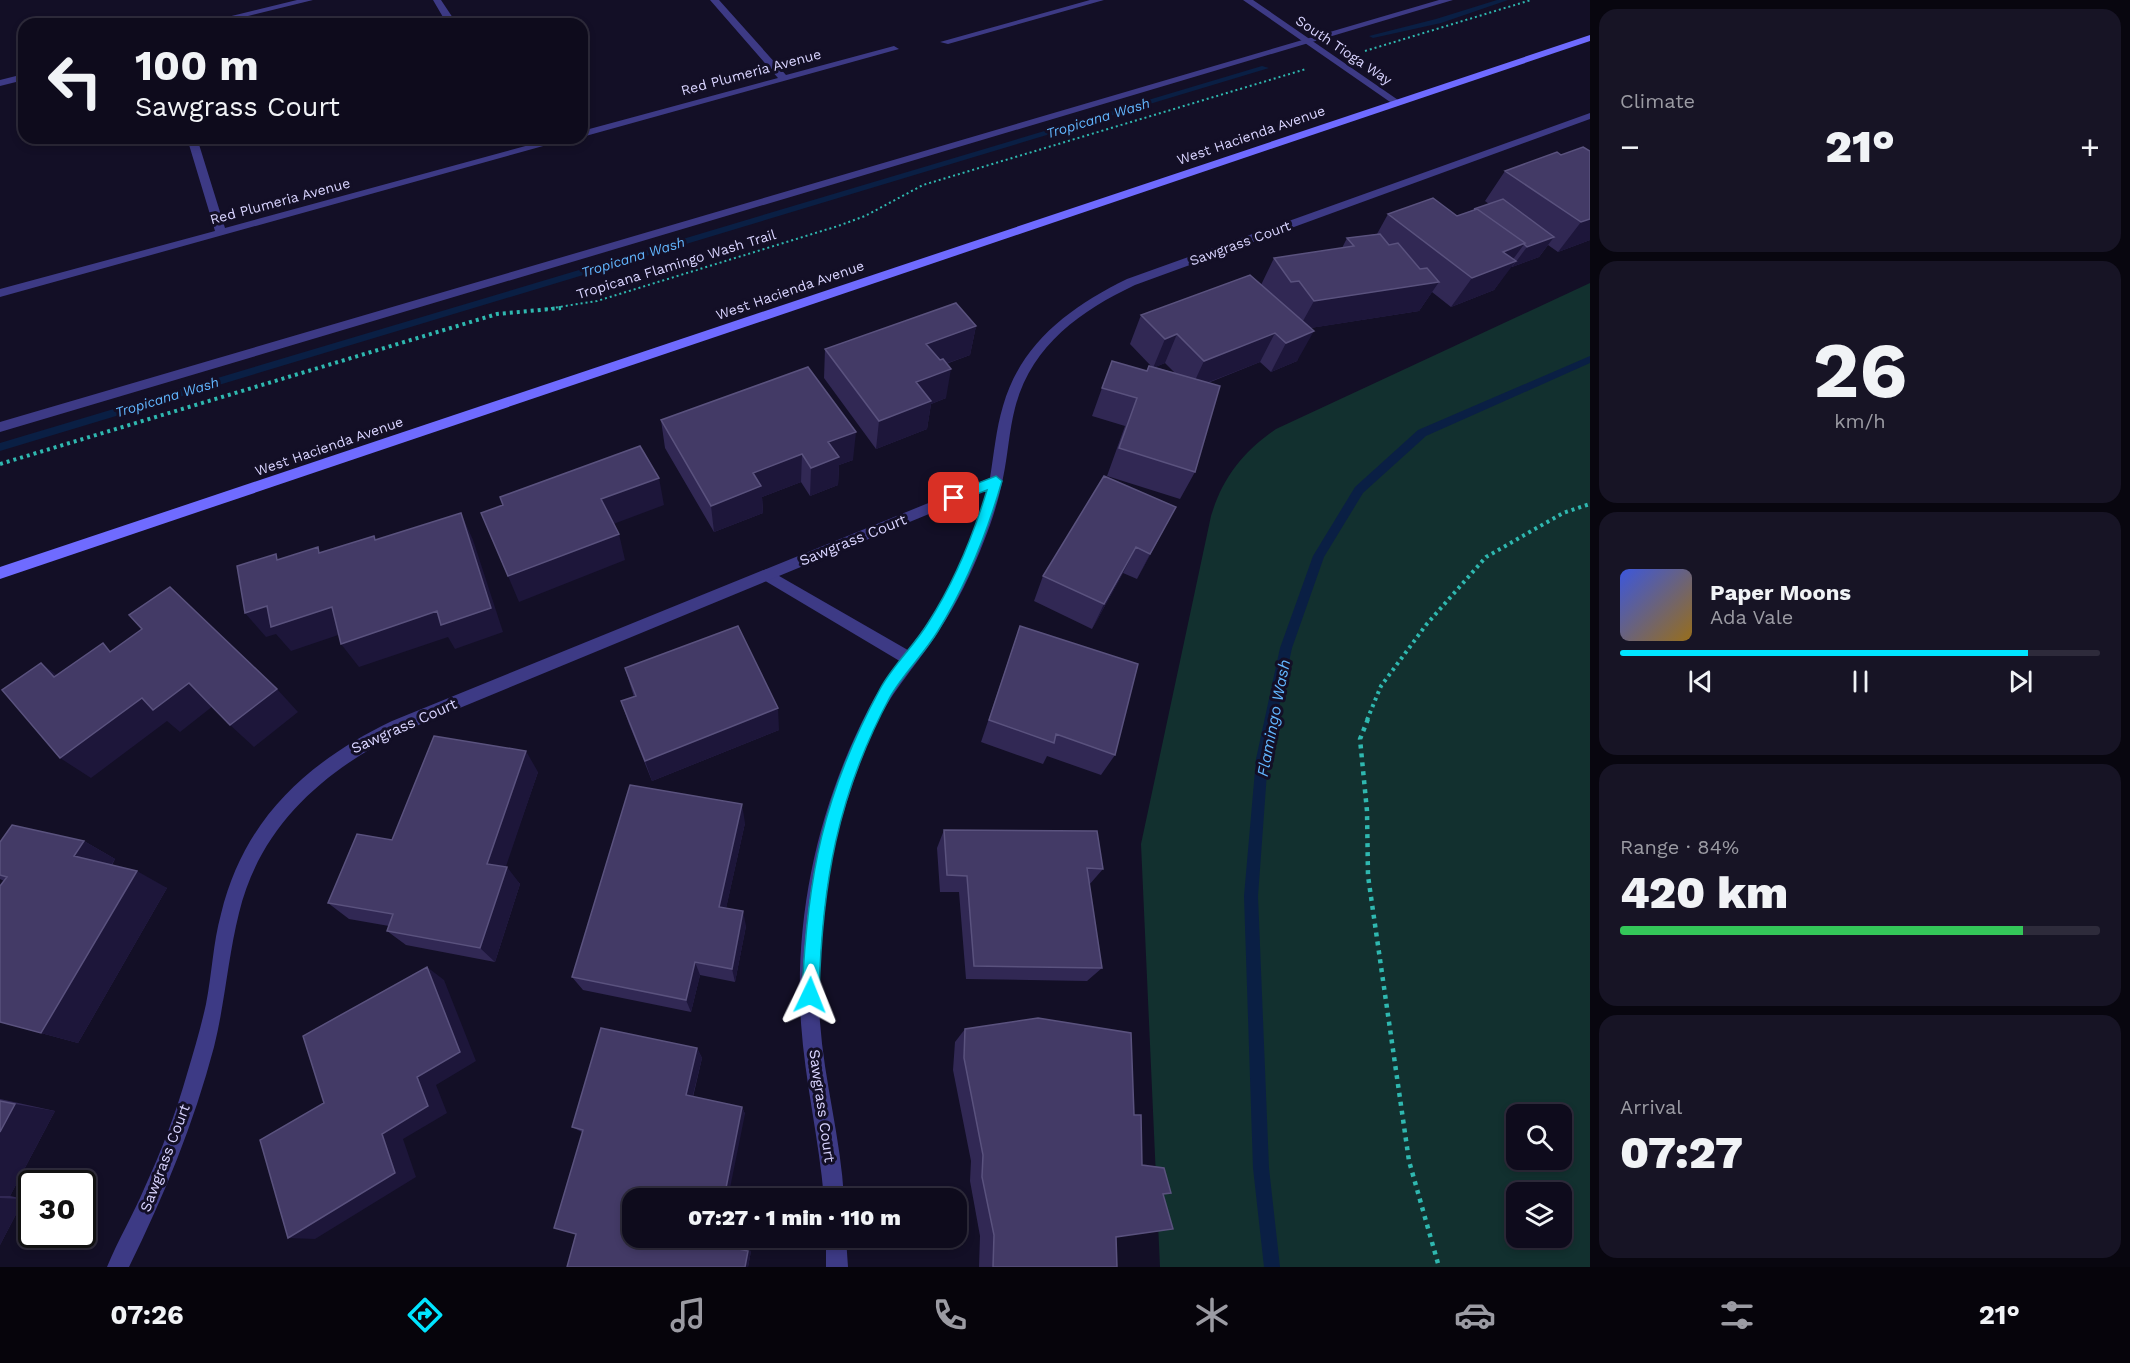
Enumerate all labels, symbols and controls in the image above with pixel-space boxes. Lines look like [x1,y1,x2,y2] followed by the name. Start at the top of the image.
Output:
[1293,12,1396,88] street label: South Tioga Way
[135,41,259,90] text: 100 m
[36,42,114,120] icon: left
[679,46,823,98] street label: Red Plumeria Avenue
[1620,89,1695,113] text: Climate
[135,91,340,123] text: Sawgrass Court
[1044,95,1152,141] water label: Tropicana Wash
[1175,102,1327,168] street label: West Hacienda Avenue
[1825,120,1895,173] text: 21°
[1620,127,1640,166] text: −
[2080,127,2100,166] text: +
[208,175,352,227] street label: Red Plumeria Avenue
[1187,217,1293,269] street label: Sawgrass Court
[574,226,778,302] street label: Tropicana Flamingo Wash Trail
[579,234,687,280] water label: Tropicana Wash
[714,257,866,323] street label: West Hacienda Avenue
[1813,324,1907,416] text: 26
[113,374,221,420] water label: Tropicana Wash
[1834,409,1886,433] text: km/h
[253,413,405,479] street label: West Hacienda Avenue
[928,472,979,523] pin
[937,481,970,514] icon: arrive
[797,510,910,570] street label: Sawgrass Court
[1710,580,1851,605] text: Paper Moons
[1710,605,1793,629] text: Ada Vale
[1253,658,1294,778] water label: Flamingo Wash
[1684,665,1717,698] icon: previous
[1844,665,1877,698] icon: pause
[2004,665,2037,698] icon: next
[348,694,460,757] street label: Sawgrass Court
[1620,835,1739,859] text: Range · 84%
[1620,866,1788,919] text: 420 km
[778,963,842,1027] position arrow
[805,1048,839,1164] street label: Sawgrass Court
[1620,1095,1682,1119] text: Arrival
[136,1101,194,1214] street label: Sawgrass Court
[1506,1104,1572,1248] map controls
[1506,1104,1572,1170] button: search
[1620,1126,1743,1179] text: 07:27
[18,1170,96,1248] speed limit sign: 30
[1506,1182,1572,1248] button: layers
[688,1205,901,1230] text: 07:27 · 1 min · 110 m
[404,1294,446,1336] icon: directions
[667,1294,709,1336] icon: music
[929,1294,971,1336] icon: phone
[1191,1294,1233,1336] icon: climate
[1454,1294,1496,1336] icon: car
[1716,1294,1758,1336] icon: filters
[110,1299,184,1331] text: 07:26
[1979,1299,2020,1331] text: 21°

